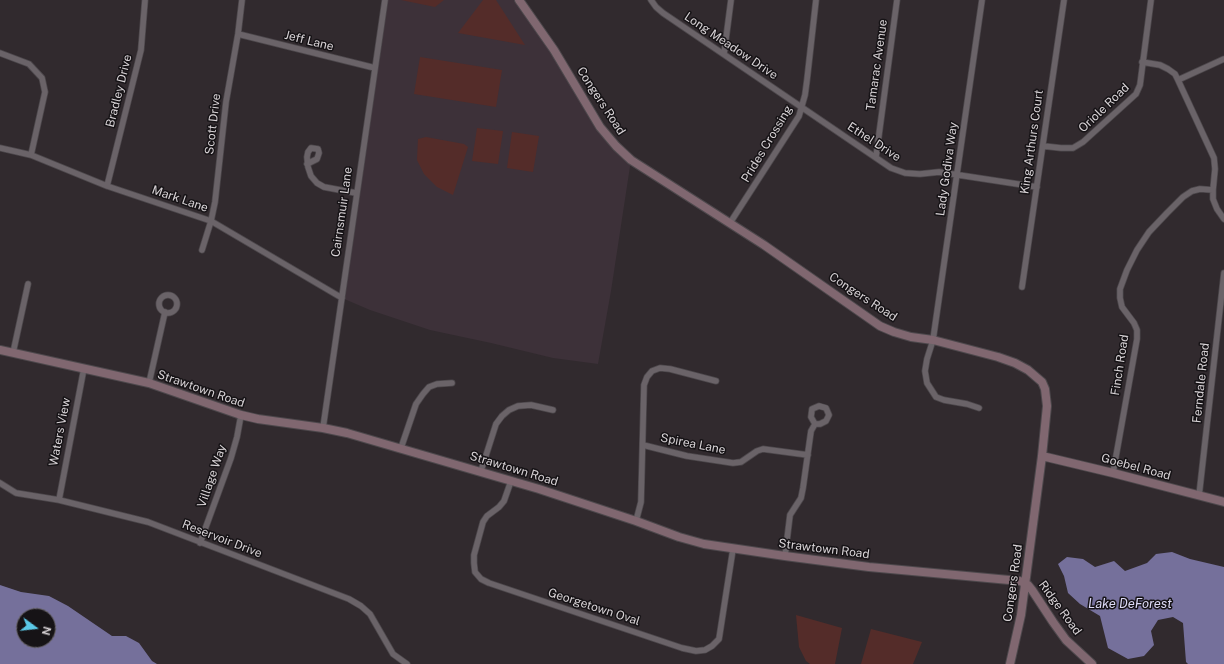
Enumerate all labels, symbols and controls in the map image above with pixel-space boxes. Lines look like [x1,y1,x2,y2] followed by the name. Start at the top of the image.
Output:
[682,9,780,83] street label: Long Meadow Drive
[863,19,891,111] street label: Tamarac Avenue
[283,28,335,54] street label: Jeff Lane
[103,53,135,129] street label: Bradley Drive
[574,64,628,138] street label: Congers Road
[1076,80,1132,136] street label: Oriole Road
[1018,89,1046,195] street label: King Arthurs Court
[202,93,224,155] street label: Scott Drive
[738,103,796,185] street label: Prides Crossing
[845,119,903,165] street label: Ethel Drive
[933,121,961,217] street label: Lady Godiva Way
[329,166,355,258] street label: Cairnsmuir Lane
[150,183,210,215] street label: Mark Lane
[826,270,900,324] street label: Congers Road
[1108,333,1132,397] street label: Finch Road
[1190,342,1212,424] street label: Ferndale Road
[155,367,247,411] street label: Strawtown Road
[46,397,74,467] street label: Waters View
[659,431,727,457] street label: Spirea Lane
[195,443,229,509] street label: Village Way
[468,449,560,489] street label: Strawtown Road
[1100,451,1172,483] street label: Goebel Road
[180,517,264,561] street label: Reservoir Drive
[778,536,870,562] street label: Strawtown Road
[1000,543,1026,623] street label: Congers Road
[1035,578,1085,638] street label: Ridge Road
[546,585,642,629] street label: Georgetown Oval
[1088,596,1172,612] water label: Lake DeForest
[16,608,56,648] north arrow
[40,625,54,637] text: N

